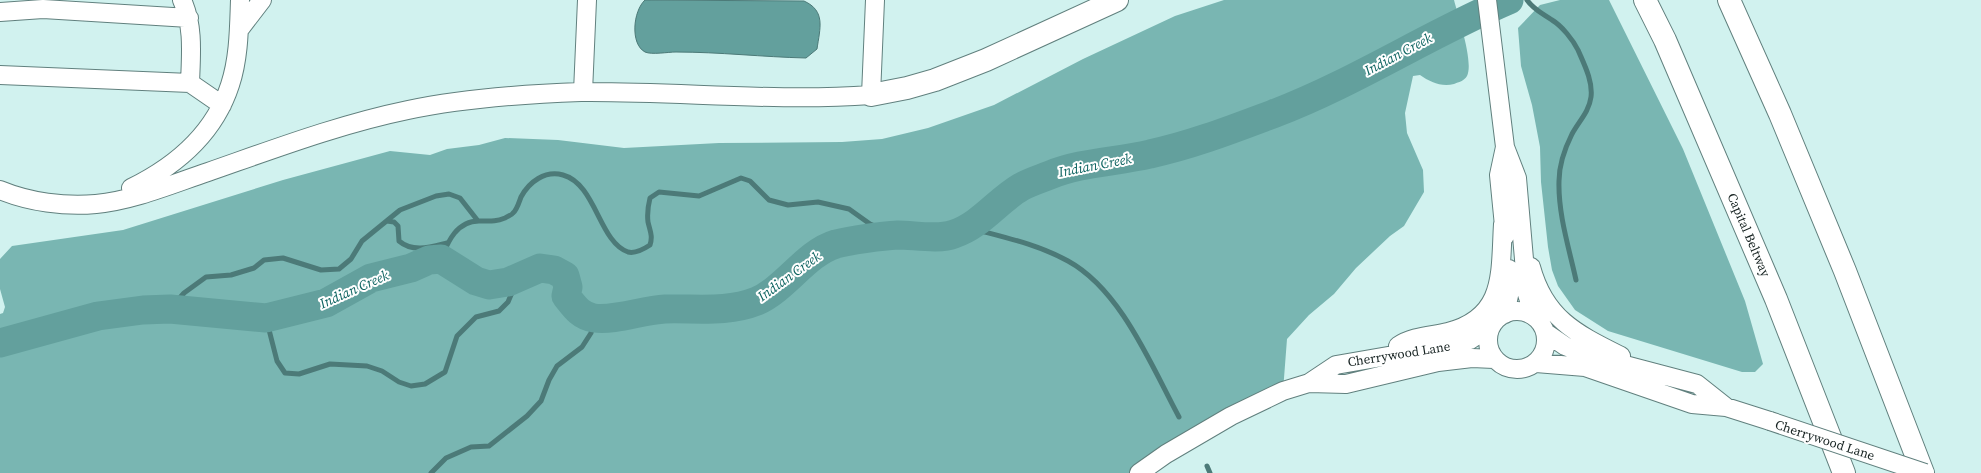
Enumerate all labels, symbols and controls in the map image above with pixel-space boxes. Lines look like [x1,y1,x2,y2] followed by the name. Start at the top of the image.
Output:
[1360,28,1436,81] water label: Indian Creek
[1056,148,1134,182] water label: Indian Creek
[1724,190,1774,280] street label: Capital Beltway
[752,246,825,306] water label: Indian Creek
[315,265,392,314] water label: Indian Creek
[1346,337,1452,371] street label: Cherrywood Lane
[1773,416,1877,464] street label: Cherrywood Lane

